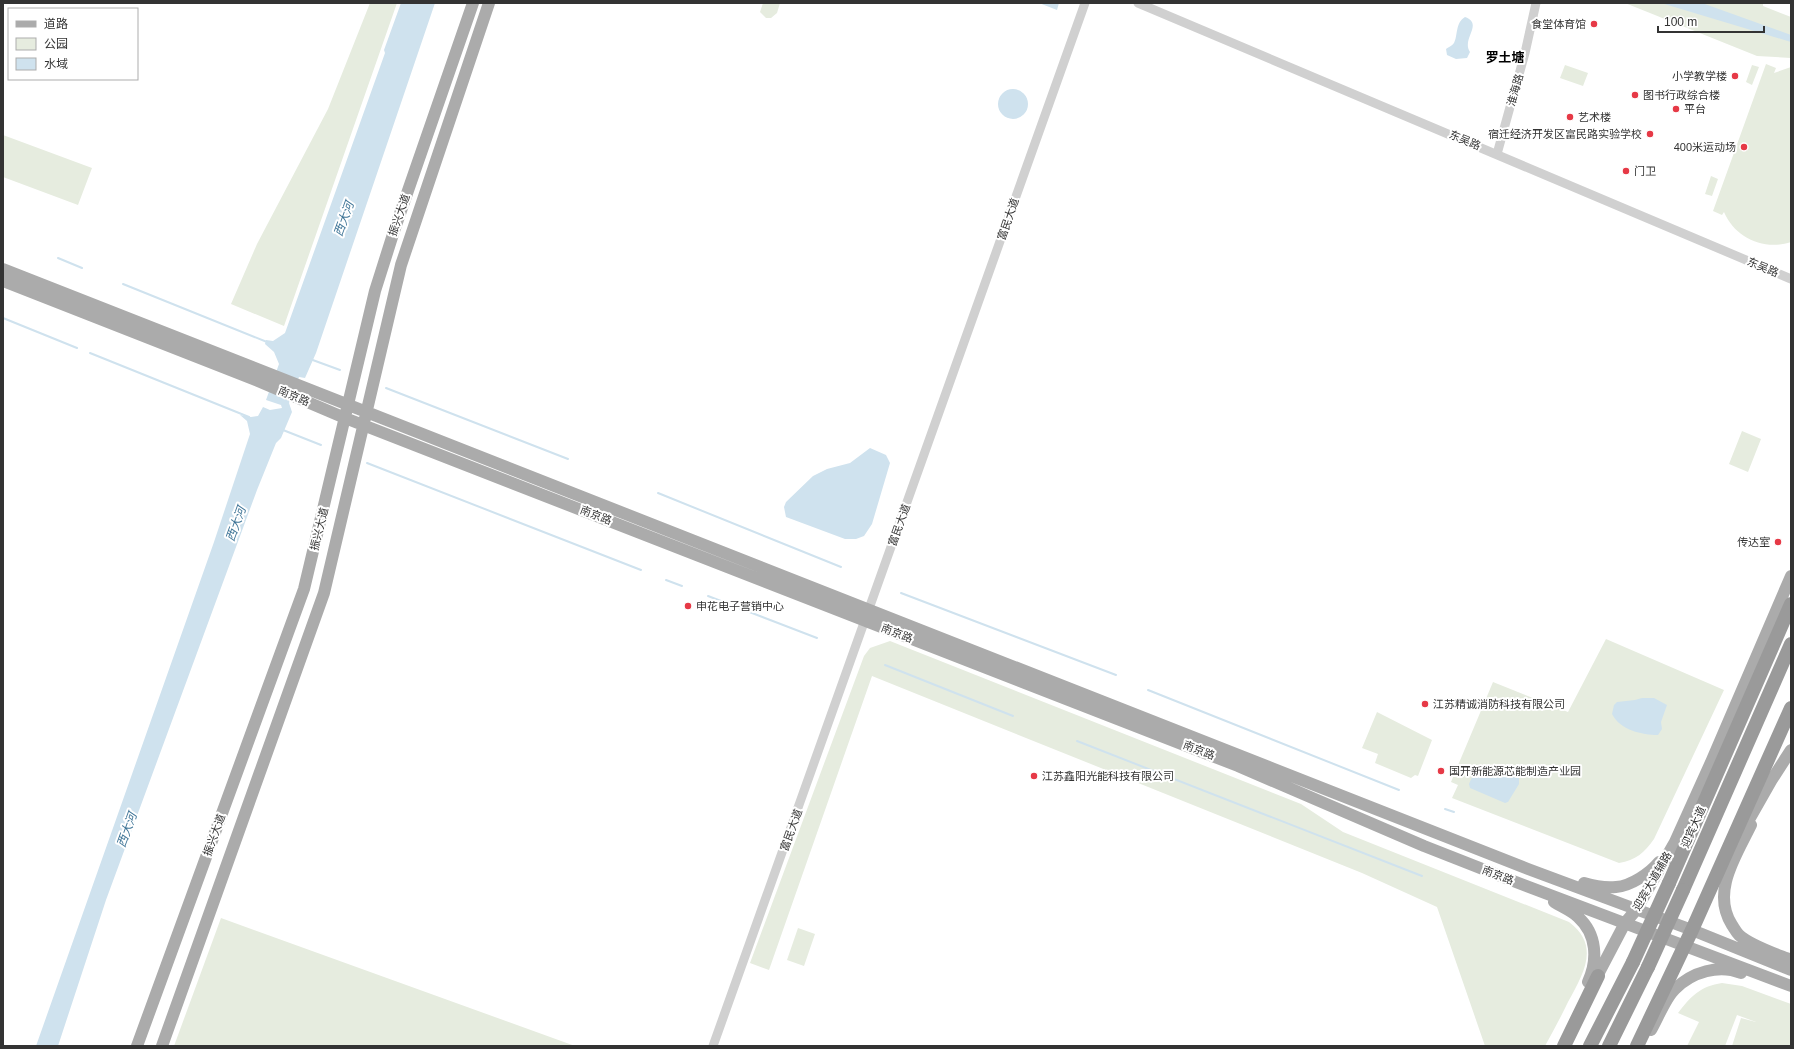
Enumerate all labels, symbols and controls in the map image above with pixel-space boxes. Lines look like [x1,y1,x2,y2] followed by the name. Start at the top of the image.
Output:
[8,8,138,80] legend
[1658,8,1764,34] scale bar
[1664,15,1697,29] text: 100 m
[44,17,68,31] text: 道路
[1531,18,1586,30] place label: 食堂体育馆
[1589,19,1599,29] marker: 食堂体育馆
[44,37,68,51] text: 公园
[1485,50,1525,65] district label: 罗土塘
[44,57,68,71] text: 水域
[1672,70,1727,82] place label: 小学教学楼
[1730,71,1740,81] marker: 小学教学楼
[1505,72,1525,108] street label: 淮海路
[1643,89,1720,101] place label: 图书行政综合楼
[1630,90,1640,100] marker: 图书行政综合楼
[1684,103,1706,115] place label: 平台
[1671,104,1681,114] marker: 平台
[1578,111,1611,123] place label: 艺术楼
[1565,112,1575,122] marker: 艺术楼
[1447,128,1483,152] street label: 东吴路
[1488,128,1642,140] place label: 宿迁经济开发区富民路实验学校
[1645,129,1655,139] marker: 宿迁经济开发区富民路实验学校
[1674,141,1736,153] place label: 400米运动场
[1739,142,1749,152] marker: 400米运动场
[1634,165,1656,177] place label: 门卫
[1621,166,1631,176] marker: 门卫
[386,192,412,238] street label: 振兴大道
[995,196,1021,242] street label: 富民大道
[331,198,357,238] water label: 西大河
[1745,255,1781,279] street label: 东吴路
[276,384,312,408] street label: 南京路
[886,502,912,548] street label: 富民大道
[223,503,249,543] water label: 西大河
[578,503,614,527] street label: 南京路
[308,506,330,552] street label: 振兴大道
[1737,536,1770,548] place label: 传达室
[1773,537,1783,547] marker: 传达室
[696,600,784,612] place label: 申花电子营销中心
[683,601,693,611] marker: 申花电子营销中心
[879,621,915,645] street label: 南京路
[1433,698,1565,710] place label: 江苏精诚消防科技有限公司
[1420,699,1430,709] marker: 江苏精诚消防科技有限公司
[1181,738,1217,762] street label: 南京路
[1449,765,1581,777] place label: 国开新能源芯能制造产业园
[1436,766,1446,776] marker: 国开新能源芯能制造产业园
[1042,770,1174,782] place label: 江苏鑫阳光能科技有限公司
[1029,771,1039,781] marker: 江苏鑫阳光能科技有限公司
[1679,804,1707,850] street label: 迎宾大道
[778,807,804,853] street label: 富民大道
[114,809,140,849] water label: 西大河
[201,812,227,858] street label: 振兴大道
[1630,849,1674,913] street label: 迎宾大道辅路
[1480,863,1516,887] street label: 南京路

